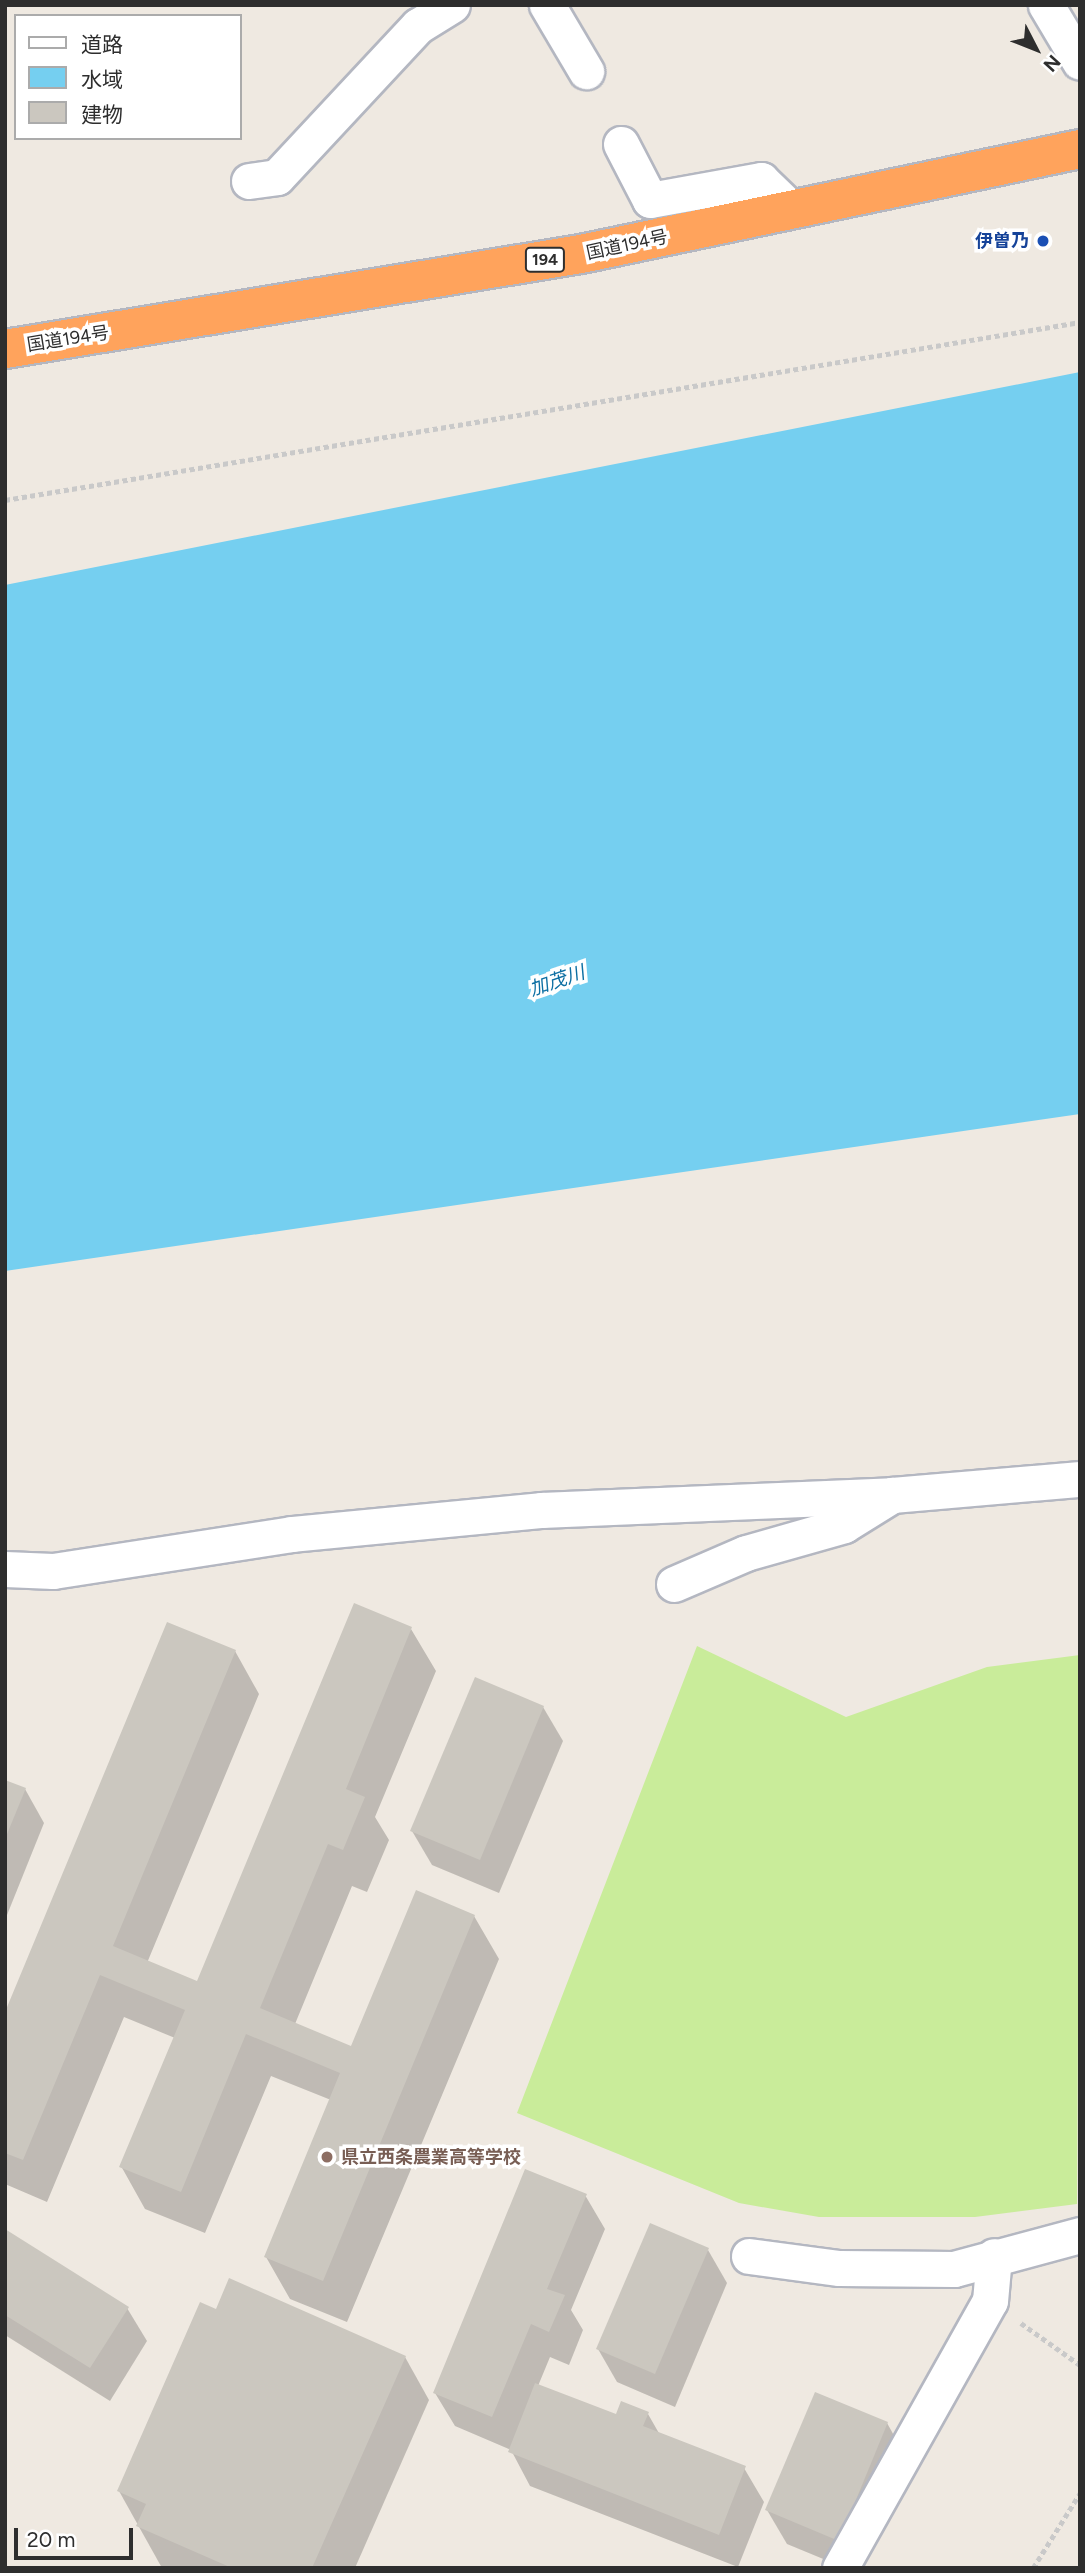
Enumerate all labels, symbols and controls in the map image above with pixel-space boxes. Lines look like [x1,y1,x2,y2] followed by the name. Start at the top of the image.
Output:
[14,14,242,140] legend
[1001,14,1071,84] north arrow
[81,32,123,57] text: 道路
[1039,50,1065,77] text: N
[81,67,123,92] text: 水域
[81,102,123,127] text: 建物
[584,226,670,264] street label: 国道194号
[975,230,1029,252] place label: 伊曽乃
[1035,233,1051,249] marker: 伊曽乃
[524,248,566,272] road number: 194
[25,322,111,356] street label: 国道194号
[526,961,588,1001] water label: 加茂川
[341,2146,521,2168] place label: 県立西条農業高等学校
[319,2149,335,2165] marker: 県立西条農業高等学校
[18,2514,136,2558] scale bar
[27,2527,75,2552] text: 20 m

